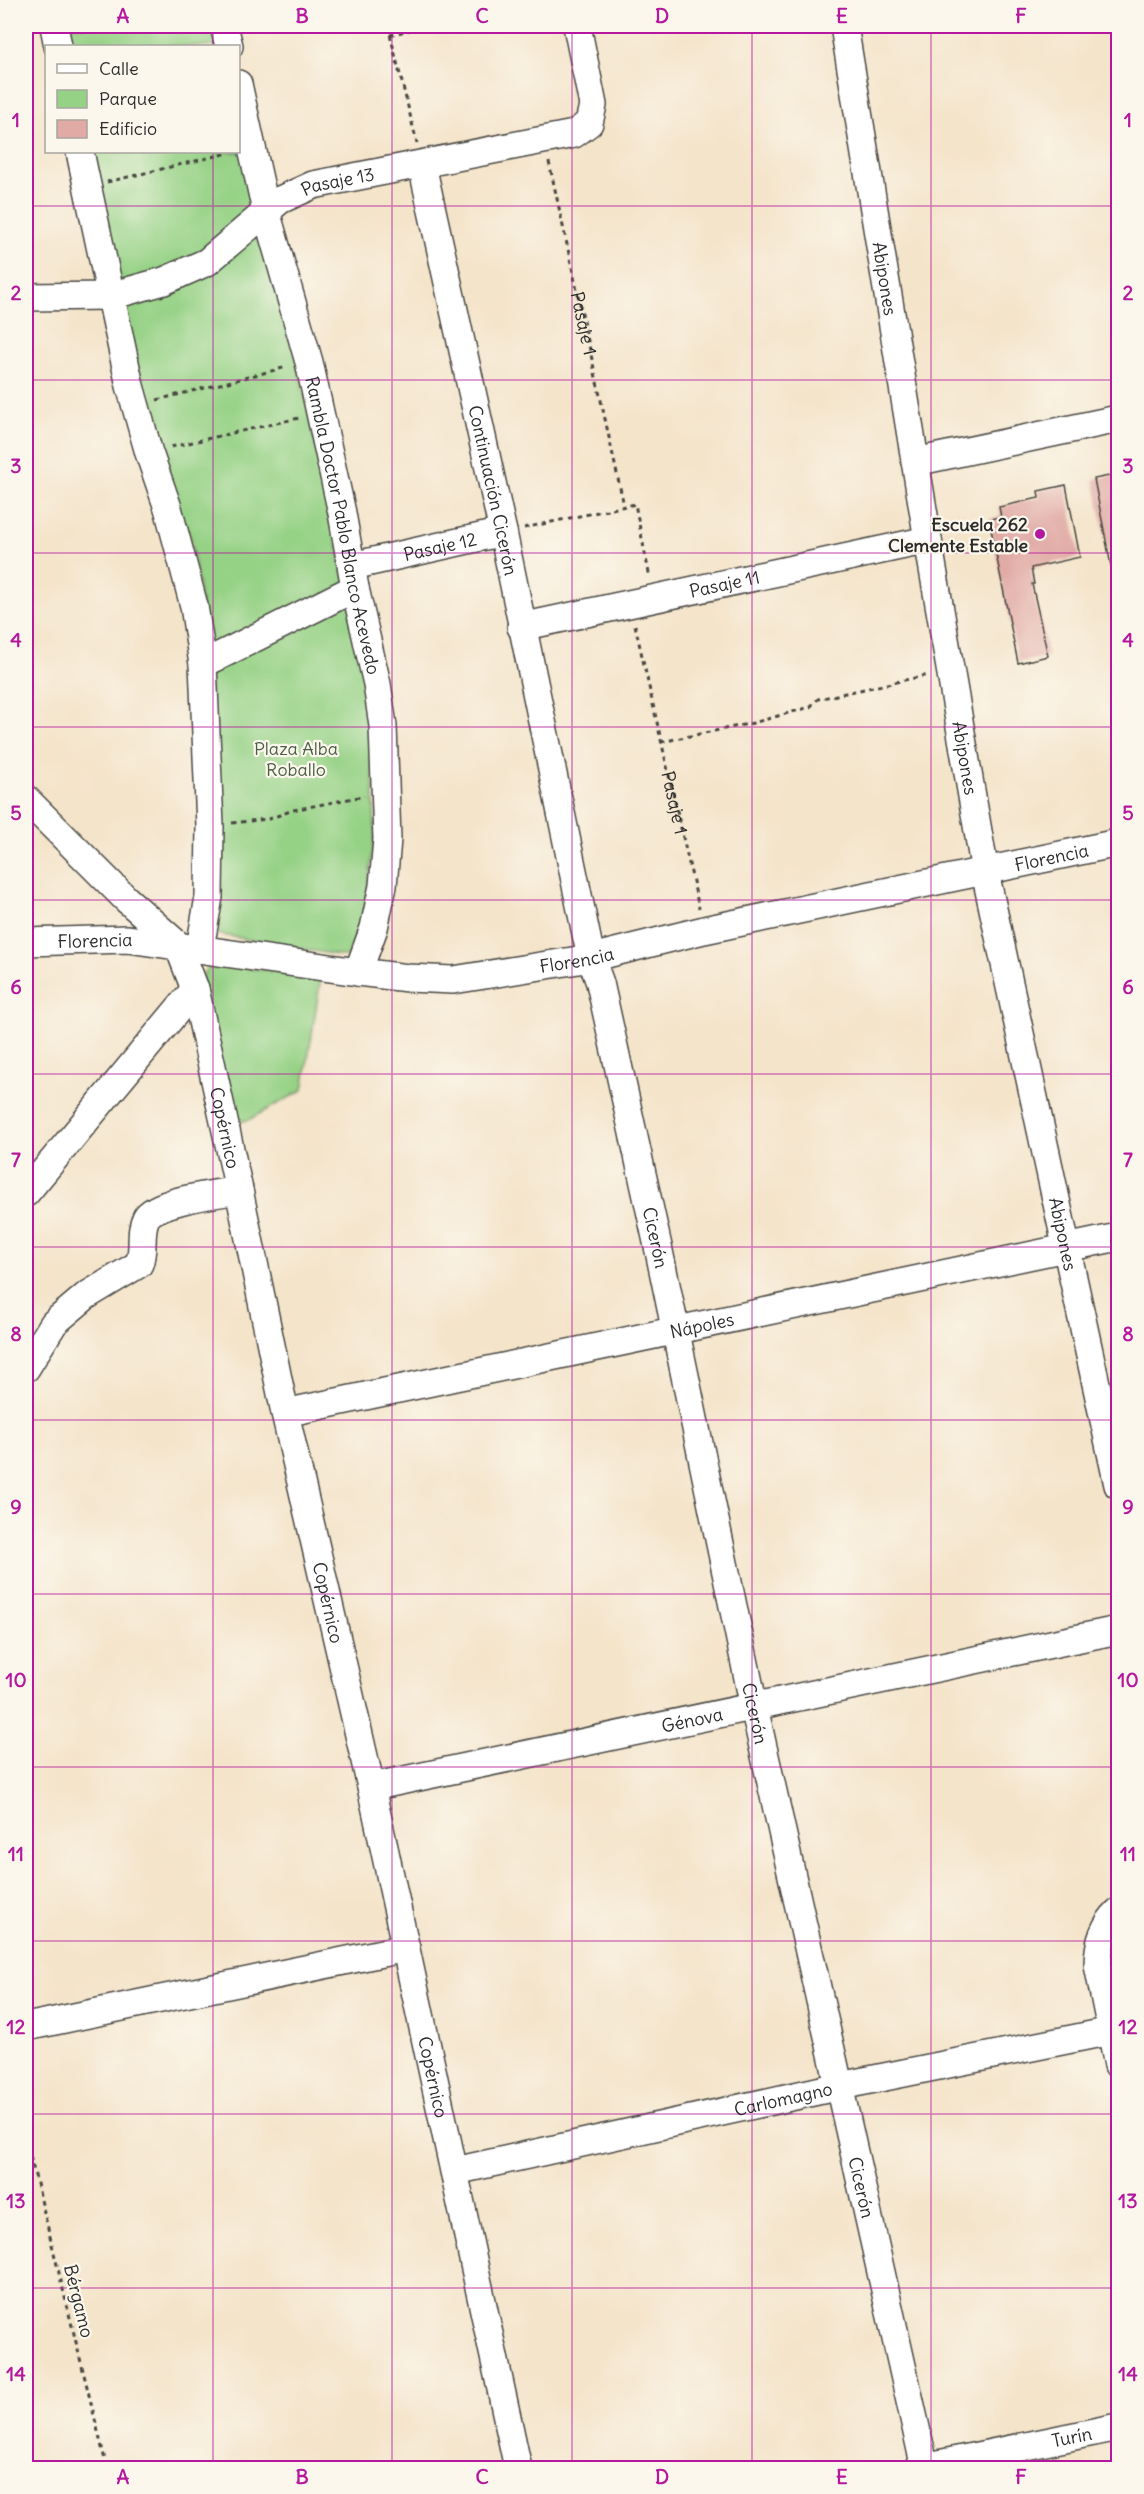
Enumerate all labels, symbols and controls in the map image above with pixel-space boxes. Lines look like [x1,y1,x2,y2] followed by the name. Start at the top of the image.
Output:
[117,3,130,28] text: A
[295,3,309,28] text: B
[475,3,489,28] text: C
[655,3,669,28] text: D
[836,3,848,28] text: E
[1015,3,1027,28] text: F
[45,45,240,153] legend
[99,57,139,80] text: Calle
[99,87,157,110] text: Parque
[12,107,20,132] text: 1
[1124,107,1132,132] text: 1
[99,117,157,140] text: Edificio
[297,162,376,201] street label: Pasaje 13
[868,240,903,317] street label: Abipones
[11,280,22,305] text: 2
[1123,280,1134,305] text: 2
[566,289,602,357] street label: Pasaje 1
[301,374,386,677] street label: Rambla Doctor Pablo Blanco Acevedo
[464,403,523,577] street label: Continuación Cicerón
[10,453,22,478] text: 3
[1122,453,1134,478] text: 3
[888,513,1028,557] place label: Escuela 262 Clemente Estable
[401,527,479,566] street label: Pasaje 12
[1033,527,1047,541] marker: Escuela 262 Clemente Estable
[687,565,762,602] street label: Pasaje 11
[10,627,22,652] text: 4
[1122,627,1134,652] text: 4
[948,719,983,797] street label: Abipones
[254,737,338,781] park label: Plaza Alba Roballo
[657,769,693,836] street label: Pasaje 1
[10,800,22,825] text: 5
[1122,800,1134,825] text: 5
[1012,838,1090,876] street label: Florencia
[57,927,133,953] street label: Florencia
[538,941,616,978] street label: Florencia
[10,974,22,999] text: 6
[1122,974,1134,999] text: 6
[205,1085,245,1171] street label: Copérnico
[11,1147,21,1172] text: 7
[1123,1147,1133,1172] text: 7
[1044,1195,1083,1273] street label: Abipones
[638,1205,674,1270] street label: Cicerón
[668,1307,736,1343] street label: Nápoles
[10,1321,22,1346] text: 8
[1122,1321,1134,1346] text: 8
[10,1494,22,1519] text: 9
[1122,1494,1134,1519] text: 9
[308,1560,349,1645] street label: Copérnico
[5,1667,27,1692] text: 10
[1117,1667,1139,1692] text: 10
[738,1680,773,1746] street label: Cicerón
[659,1702,725,1737] street label: Génova
[8,1841,24,1866] text: 11
[1120,1841,1136,1866] text: 11
[7,2014,25,2039] text: 12
[1119,2014,1137,2039] text: 12
[414,2034,454,2120] street label: Copérnico
[732,2077,834,2121] street label: Carlomagno
[844,2155,880,2220] street label: Cicerón
[6,2188,26,2213] text: 13
[1118,2188,1138,2213] text: 13
[59,2262,99,2340] street label: Bérgamo
[6,2361,26,2386] text: 14
[1118,2361,1138,2386] text: 14
[1050,2421,1094,2452] street label: Turín
[117,2464,130,2489] text: A
[295,2464,309,2489] text: B
[475,2464,489,2489] text: C
[655,2464,669,2489] text: D
[836,2464,848,2489] text: E
[1015,2464,1027,2489] text: F

